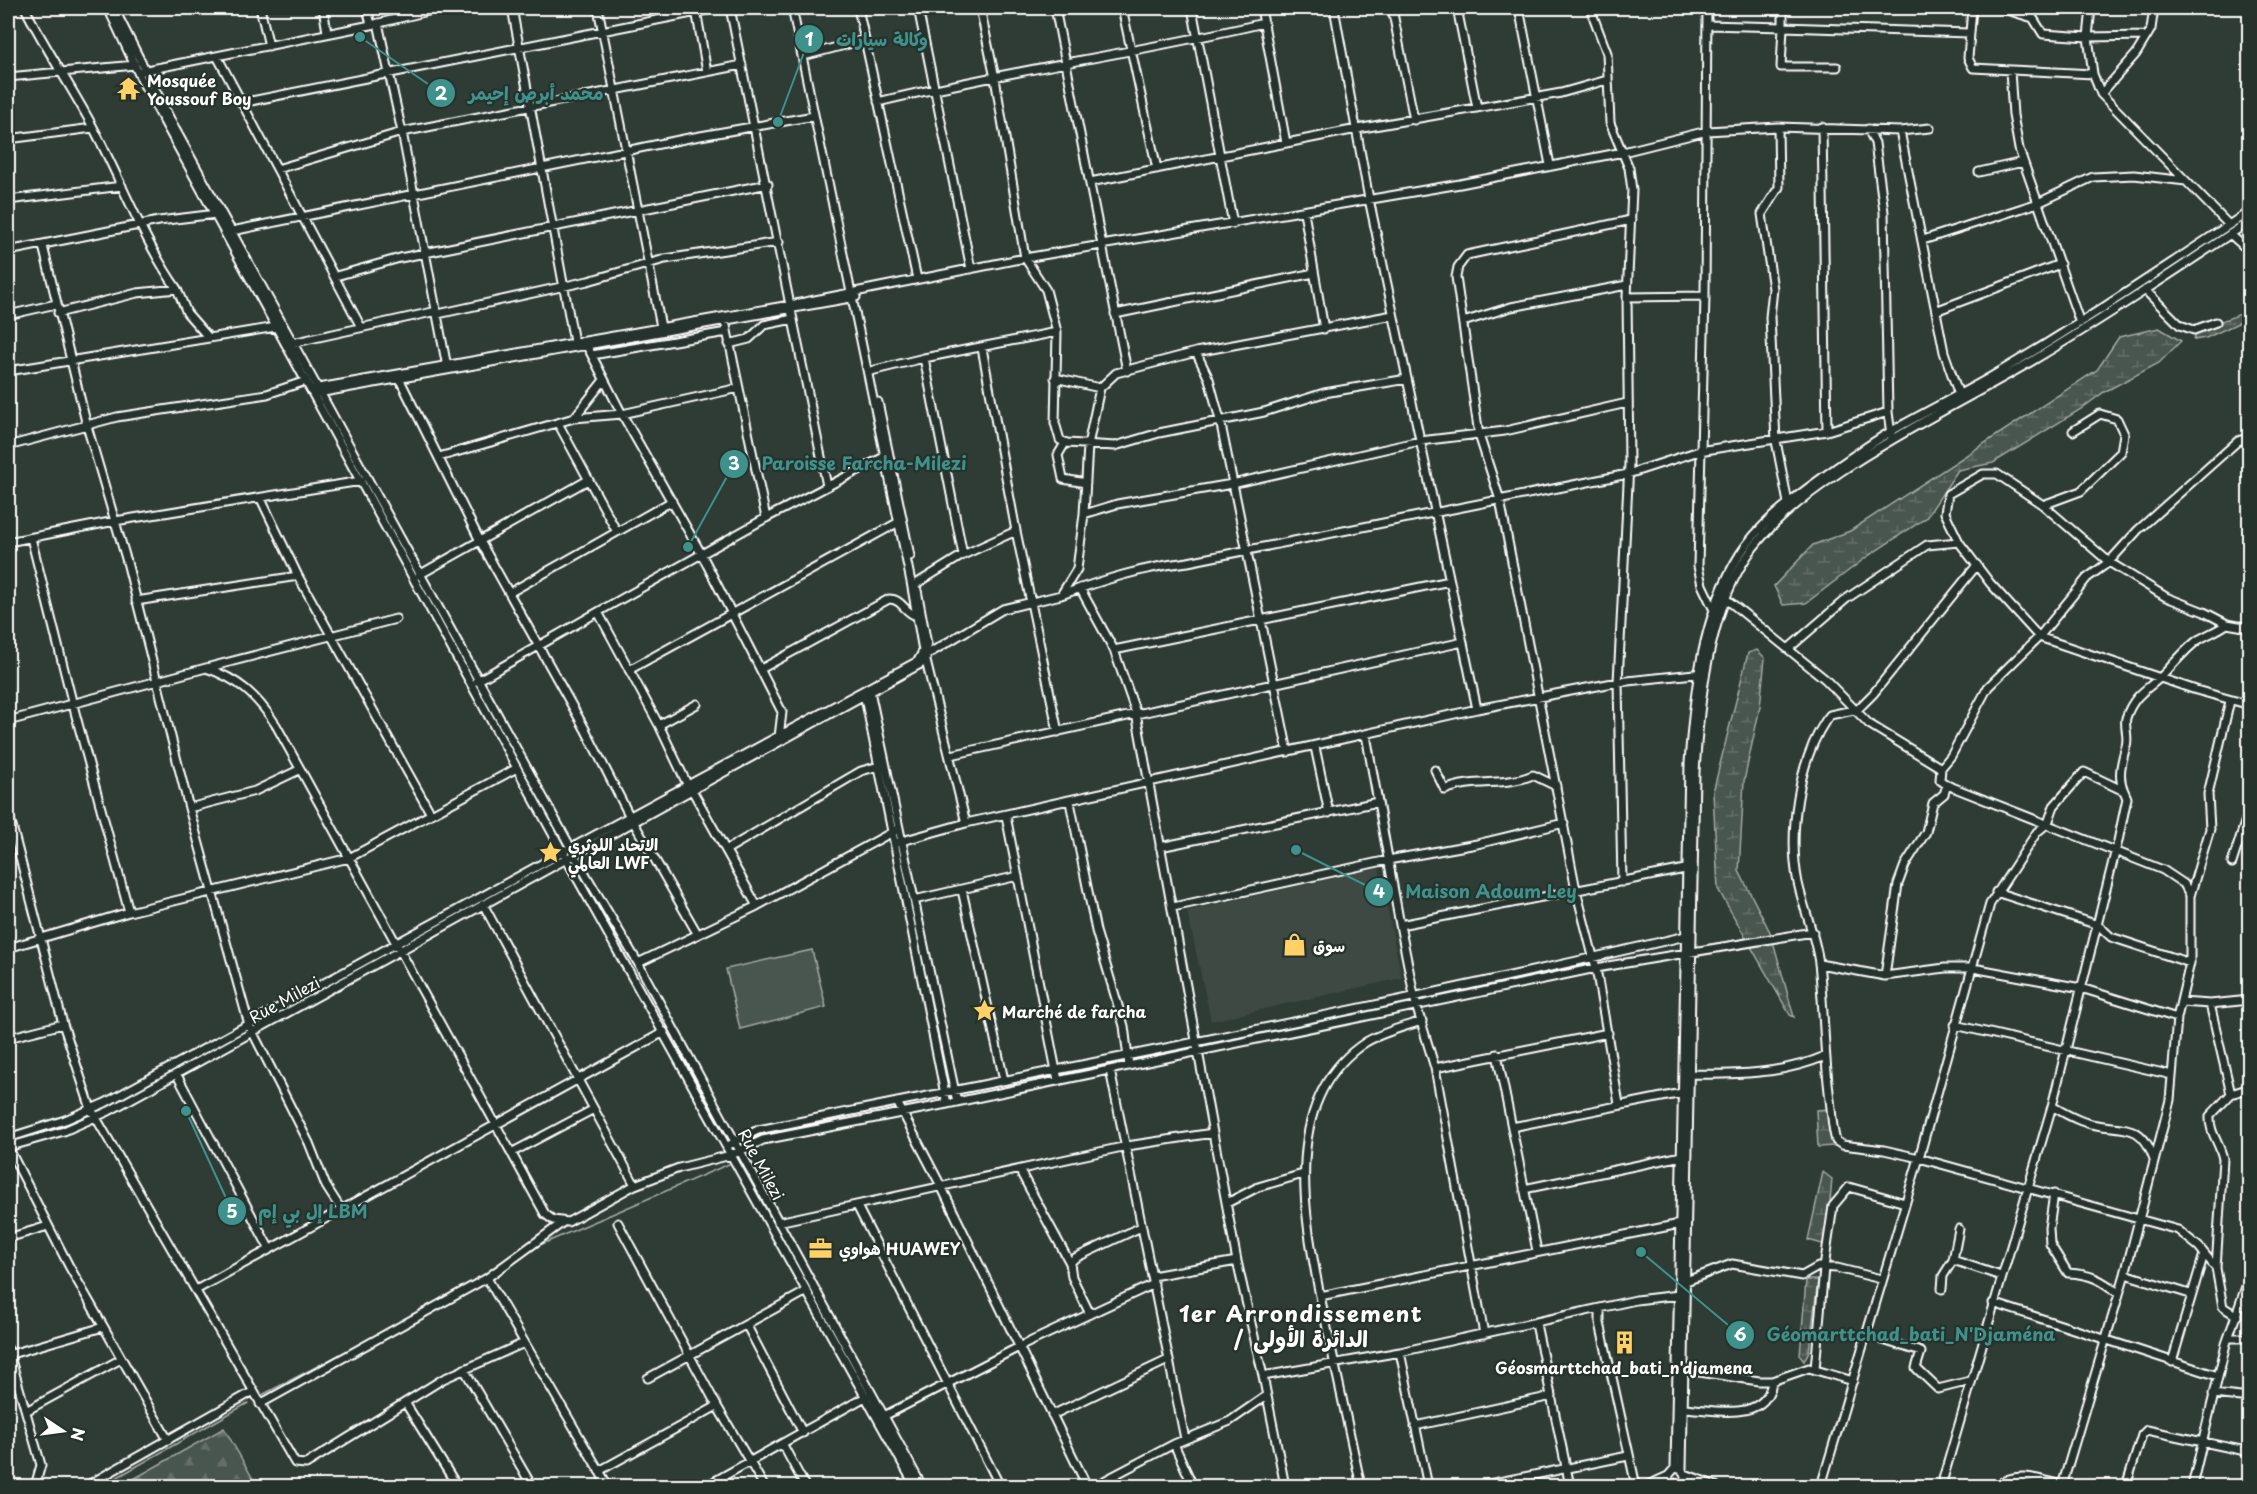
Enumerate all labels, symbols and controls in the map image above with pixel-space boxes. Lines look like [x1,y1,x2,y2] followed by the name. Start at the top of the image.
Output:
[794,21,940,57] callout: وكالة سيارات
[805,25,814,52] text: 1
[836,25,928,52] text: وكالة سيارات
[147,68,251,110] place label: Mosquée Youssouf Boy
[426,75,615,111] callout: محمد أبرص إحيمر
[116,76,142,102] temple icon: Mosquée Youssouf Boy
[435,79,448,106] text: 2
[466,79,604,106] text: محمد أبرص إحيمر
[719,446,979,482] callout: Paroisse Farcha-Milezi
[728,449,740,476] text: 3
[761,449,967,476] text: Paroisse Farcha-Milezi
[568,832,658,878] place label: الاتحاد اللوثري العالمي LWF
[537,840,563,866] place icon: الاتحاد اللوثري العالمي LWF
[1364,874,1588,910] callout: Maison Adoum Ley
[1373,877,1385,904] text: 4
[1405,877,1577,904] text: Maison Adoum Ley
[1282,932,1308,958] shop icon: سوق
[1313,933,1345,957] place label: سوق
[244,970,324,1028] street label: Rue Milezi
[971,998,997,1024] place icon: Marché de farcha
[1002,999,1147,1023] place label: Marché de farcha
[733,1124,791,1204] street label: Rue Milezi
[217,1193,380,1229] callout: إل بي إم LBM
[226,1197,238,1224] text: 5
[258,1197,368,1228] text: إل بي إم LBM
[808,1235,834,1261] office icon: هواوي HUAWEY
[839,1236,961,1262] place label: هواوي HUAWEY
[1179,1296,1423,1354] district label: 1er Arrondissement / الدائرة الأولى
[1725,1317,2068,1353] callout: Géomarttchad_bati_N'Djaména
[1734,1320,1747,1347] text: 6
[1767,1320,2056,1347] text: Géomarttchad_bati_N'Djaména
[1611,1329,1637,1355] building icon: Géosmarttchad_bati_n'djamena
[1495,1355,1753,1379] place label: Géosmarttchad_bati_n'djamena
[33,1401,93,1461] north arrow
[65,1426,92,1443] text: N

